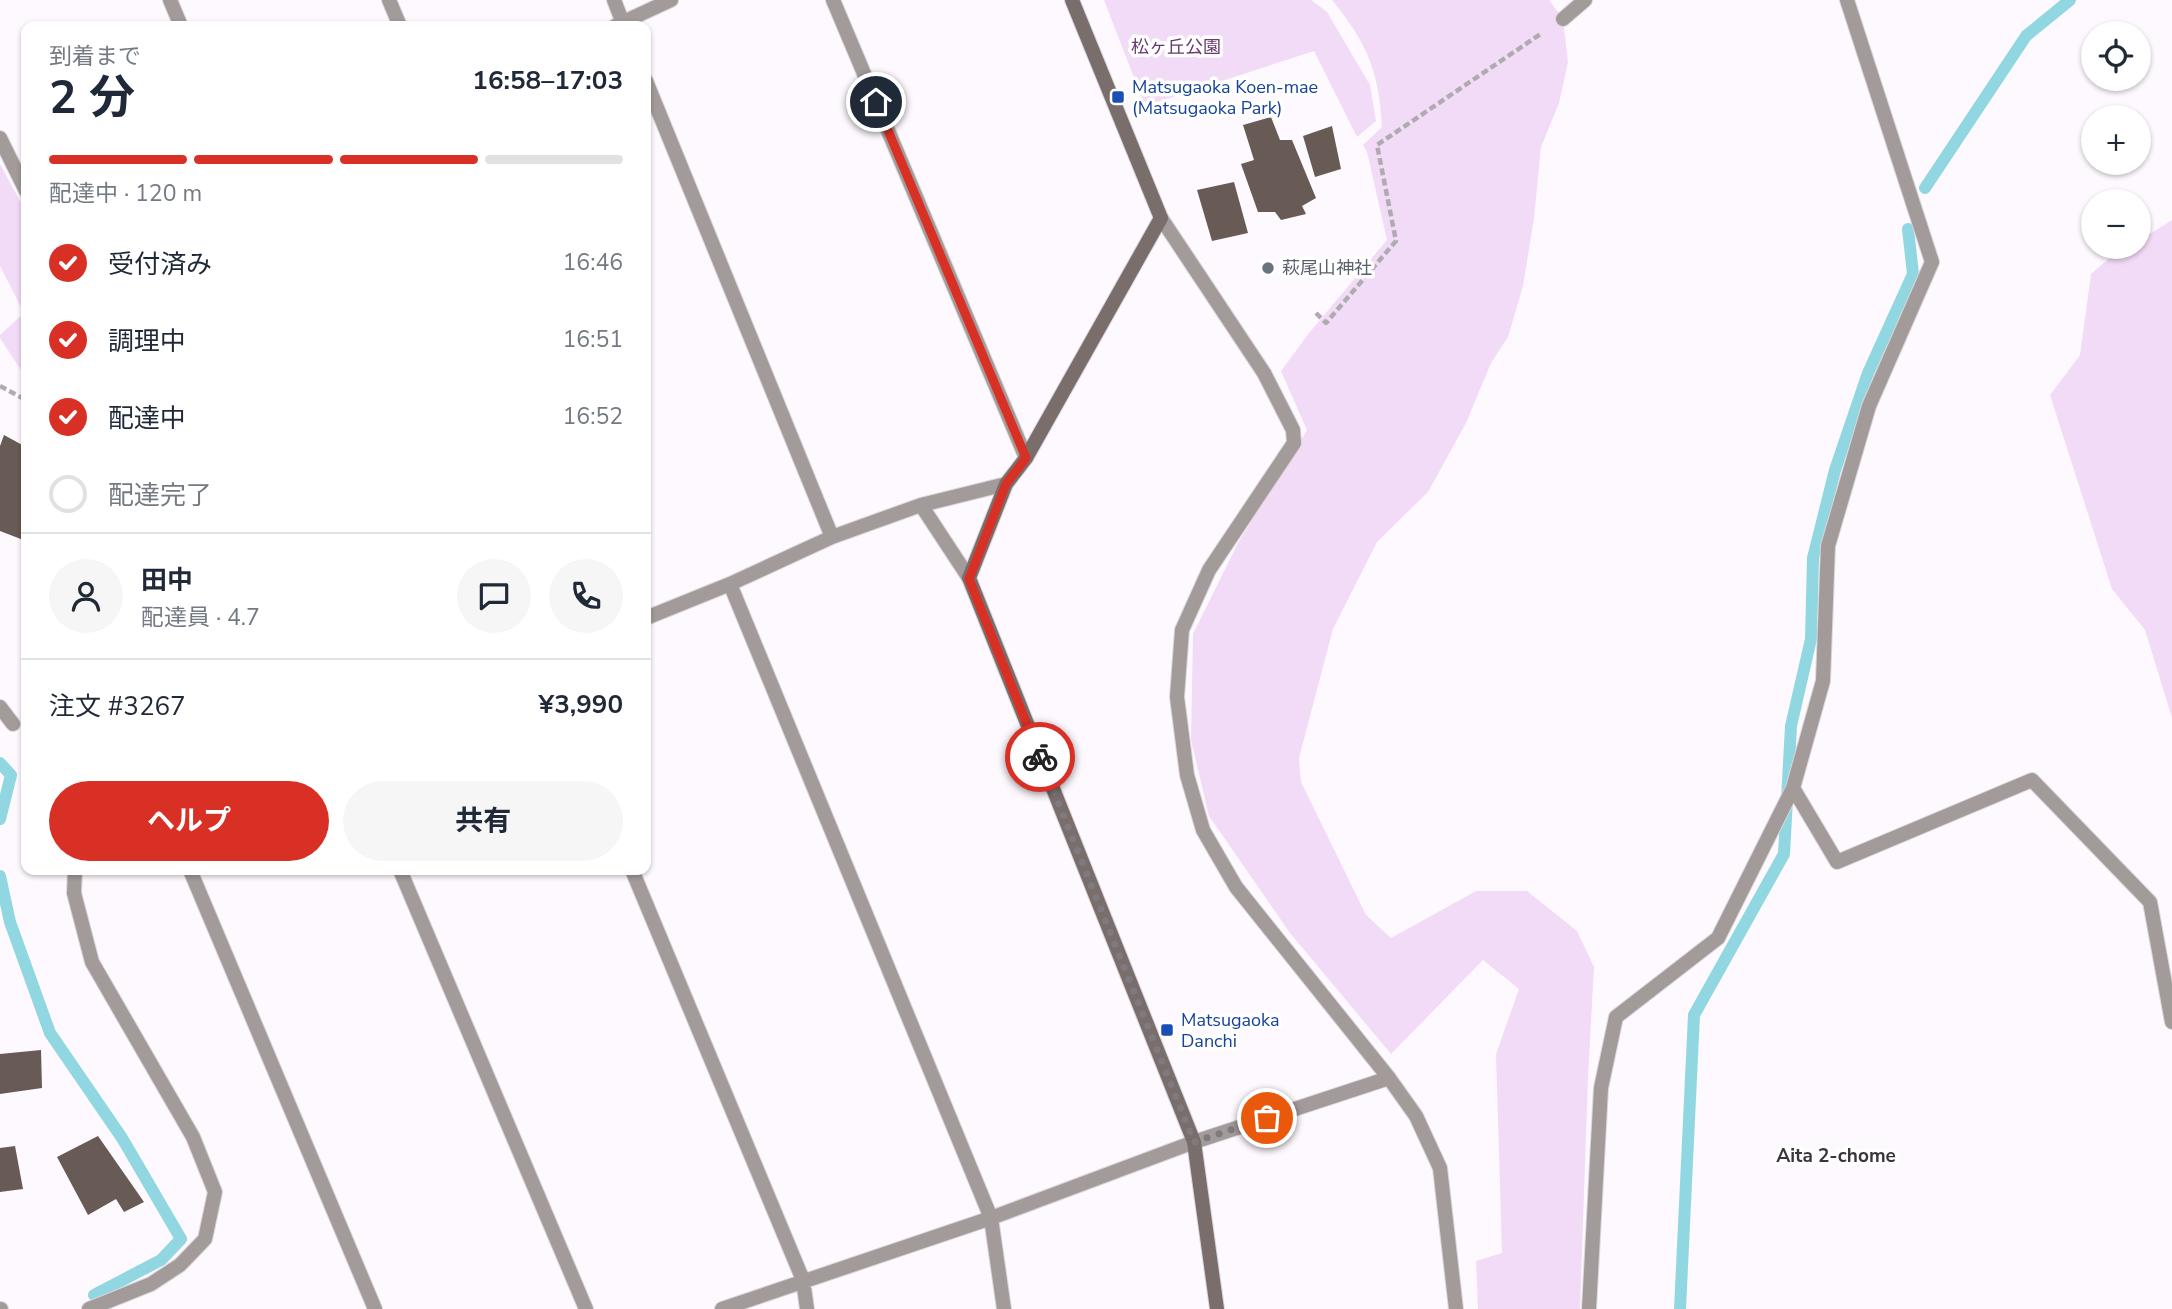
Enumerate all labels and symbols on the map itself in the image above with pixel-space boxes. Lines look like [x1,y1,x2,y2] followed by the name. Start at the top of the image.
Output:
[1131,35,1221,59] park label: 松ヶ丘公園
[846,72,906,132] pin
[1132,75,1318,120] place label: Matsugaoka Koen-mae (Matsugaoka Park)
[1110,89,1126,105] marker: Matsugaoka Koen-mae (Matsugaoka Park)
[1282,256,1372,280] place label: 萩尾山神社
[1260,260,1276,276] marker: 萩尾山神社
[1005,722,1075,792] courier
[1181,1008,1280,1053] place label: Matsugaoka Danchi
[1159,1022,1175,1038] marker: Matsugaoka Danchi
[1237,1088,1297,1148] pin
[1776,1143,1896,1169] district label: Aita 2-chome

